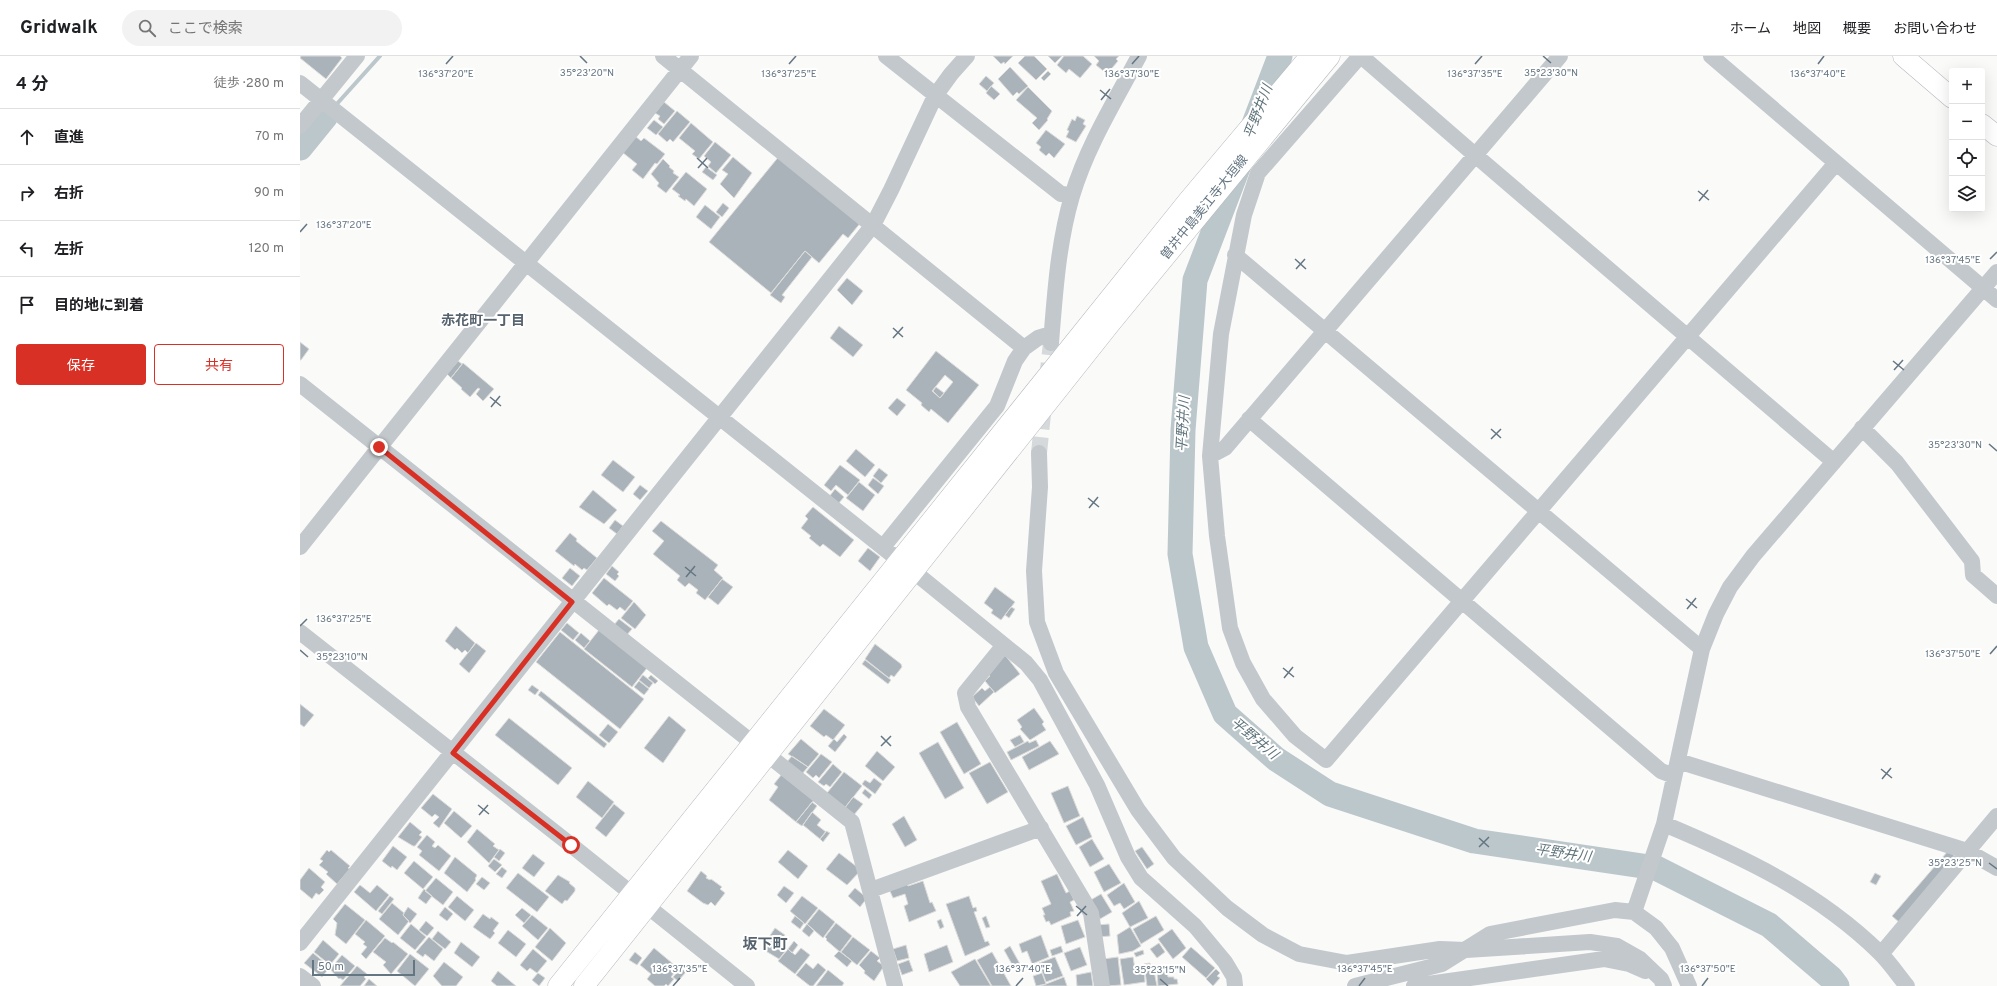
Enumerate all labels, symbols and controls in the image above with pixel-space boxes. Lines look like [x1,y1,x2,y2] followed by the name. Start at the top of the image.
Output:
[122,10,402,46] search box
[20,16,98,40] text: Gridwalk
[136,17,158,39] icon: search
[168,20,243,39] text: ここで検索
[1729,21,1771,38] text: ホーム
[1793,21,1821,38] text: 地図
[1843,21,1871,38] text: 概要
[1893,21,1977,38] text: お問い合わせ
[560,67,614,80] text: 35°23'20"N
[1524,67,1578,80] text: 35°23'30"N
[418,68,474,81] text: 136°37'20"E
[761,68,817,81] text: 136°37'25"E
[1104,68,1160,81] text: 136°37'30"E
[1447,68,1503,81] text: 136°37'35"E
[1790,68,1846,81] text: 136°37'40"E
[1949,68,1985,212] map controls
[1949,68,1985,104] button: +
[16,74,48,96] text: 4 分
[214,76,284,92] text: 徒歩 · 280 m
[1241,81,1278,141] water label: 平野井川
[1949,104,1985,140] button: −
[16,126,38,148] icon: ahead
[54,129,84,148] text: 直進
[255,129,284,145] text: 70 m
[1949,140,1985,176] button: locate
[1157,152,1252,264] street label: 曽井中島美江寺大垣線
[1949,176,1985,212] button: layers
[16,182,38,204] icon: right
[54,185,84,204] text: 右折
[254,185,284,201] text: 90 m
[316,219,372,232] text: 136°37'20"E
[16,238,38,260] icon: left
[54,241,84,260] text: 左折
[249,241,284,257] text: 120 m
[1925,254,1981,267] text: 136°37'45"E
[16,294,38,316] icon: arrive
[54,297,144,316] text: 目的地に到着
[441,313,525,330] district label: 赤花町一丁目
[16,344,146,385] button: 保存
[154,344,284,385] button: 共有
[1174,394,1194,452] water label: 平野井川
[370,438,388,456] route end
[1928,439,1982,452] text: 35°23'30"N
[316,613,372,626] text: 136°37'25"E
[1925,648,1981,661] text: 136°37'50"E
[316,651,368,664] text: 35°23'10"N
[1227,714,1282,765] water label: 平野井川
[562,836,580,854] route start
[1534,842,1594,867] water label: 平野井川
[1928,857,1982,870] text: 35°23'25"N
[742,936,788,955] district label: 坂下町
[312,958,415,977] scale bar
[318,960,344,974] text: 50 m
[652,963,708,976] text: 136°37'35"E
[995,963,1051,976] text: 136°37'40"E
[1337,963,1393,976] text: 136°37'45"E
[1680,963,1736,976] text: 136°37'50"E
[1134,964,1186,977] text: 35°23'15"N

